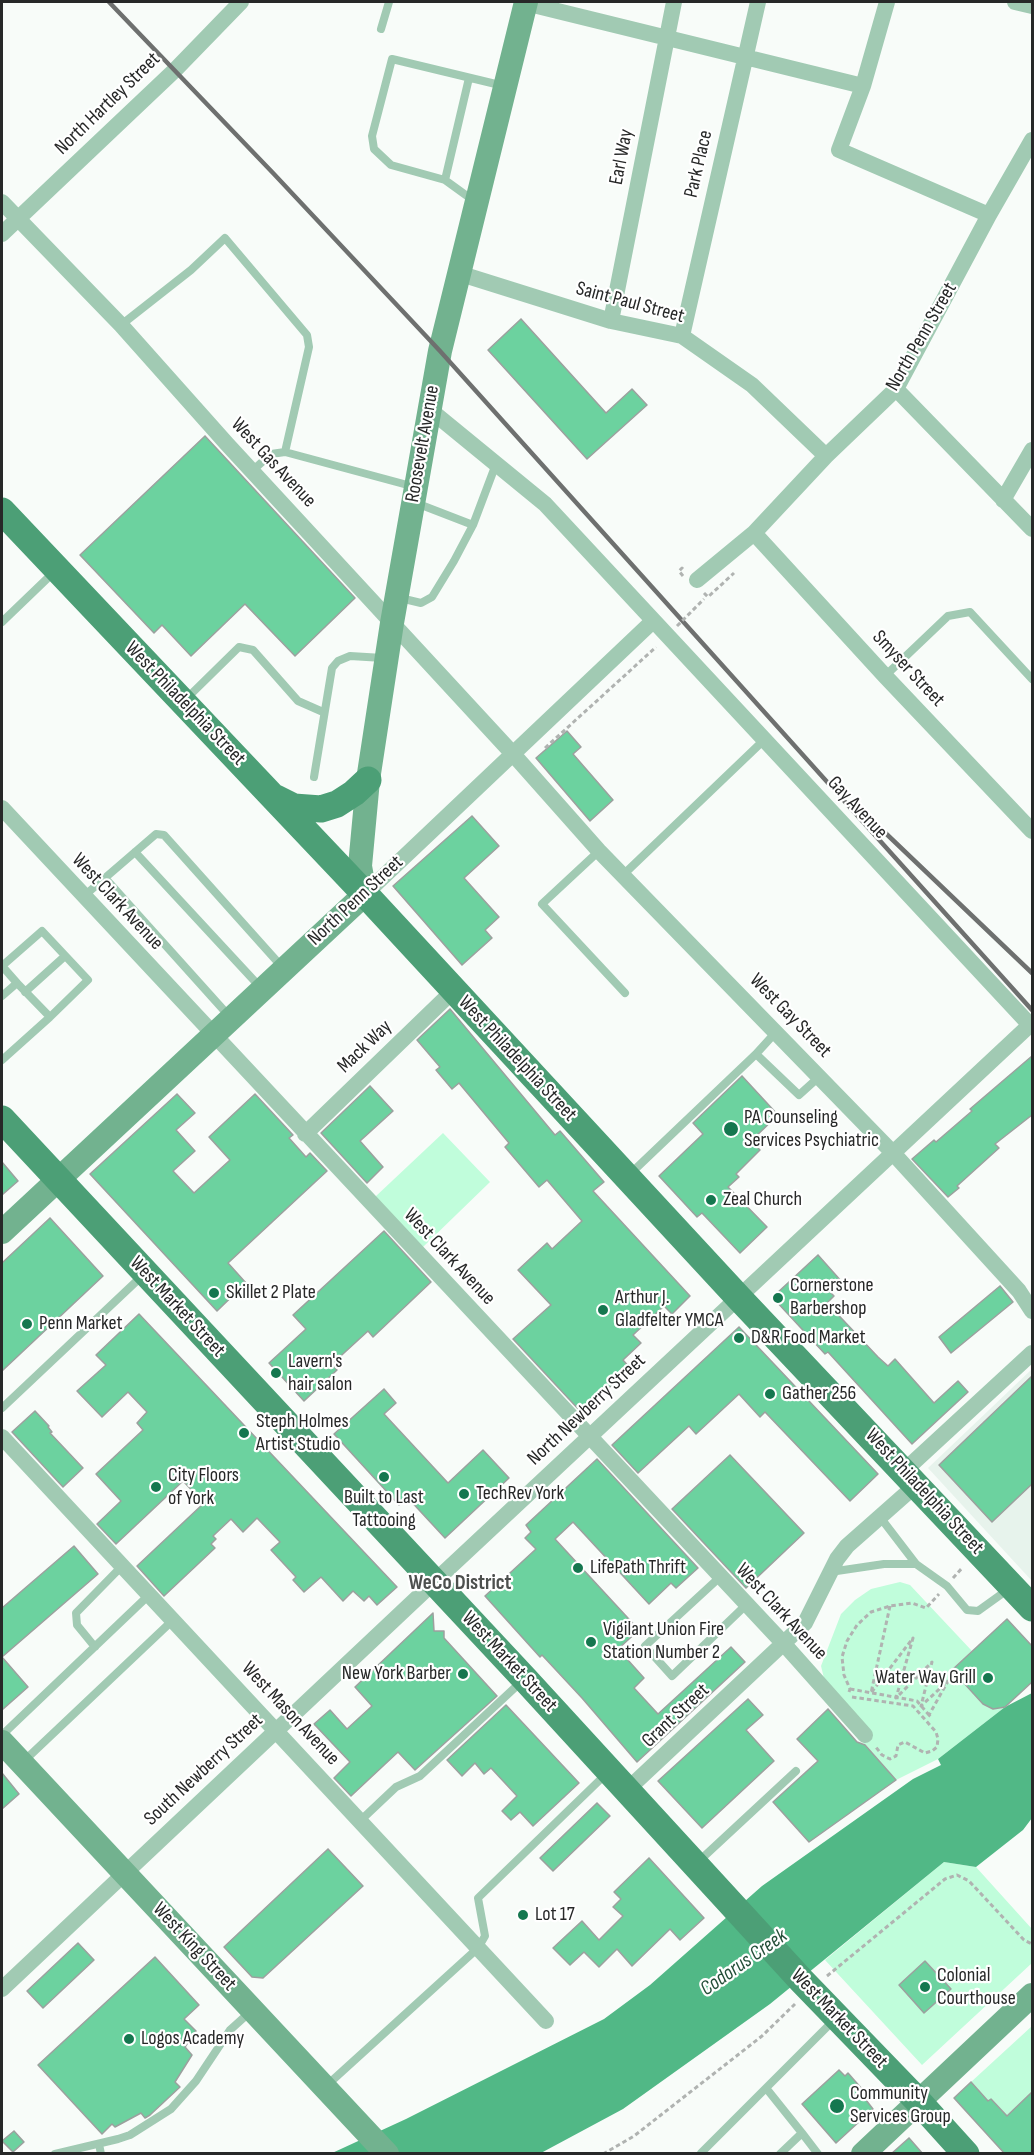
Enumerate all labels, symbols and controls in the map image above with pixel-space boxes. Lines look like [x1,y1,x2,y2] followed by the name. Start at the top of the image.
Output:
[50,48,166,160] street label: North Hartley Street
[605,127,639,187] street label: Earl Way
[680,128,718,200] street label: Park Place
[573,277,687,329] street label: Saint Paul Street
[881,278,963,396] street label: North Penn Street
[401,384,445,504] street label: Roosevelt Avenue
[225,413,321,513] street label: West Gas Avenue
[867,626,949,712] street label: Smyser Street
[120,637,250,771] street label: West Philadelphia Street
[822,772,892,844] street label: Gay Avenue
[66,849,168,955] street label: West Clark Avenue
[303,851,409,951] street label: North Penn Street
[744,969,836,1063] street label: West Gay Street
[453,991,581,1127] street label: West Philadelphia Street
[333,1015,397,1079] street label: Mack Way
[744,1106,879,1153] place label: PA Counseling Services Psychiatric
[722,1120,740,1138] marker: PA Counseling Services Psychiatric
[723,1188,802,1212] place label: Zeal Church
[704,1193,718,1207] marker: Zeal Church
[398,1204,500,1310] street label: West Clark Avenue
[124,1252,230,1362] street label: West Market Street
[790,1274,874,1321] place label: Cornerstone Barbershop
[226,1281,316,1305] place label: Skillet 2 Plate
[207,1286,221,1300] marker: Skillet 2 Plate
[615,1286,723,1333] place label: Arthur J. Gladfelter YMCA
[771,1291,785,1305] marker: Cornerstone Barbershop
[596,1303,610,1317] marker: Arthur J. Gladfelter YMCA
[39,1312,122,1336] place label: Penn Market
[20,1317,34,1331] marker: Penn Market
[751,1326,865,1350] place label: D&R Food Market
[732,1331,746,1345] marker: D&R Food Market
[523,1349,651,1471] street label: North Newberry Street
[288,1350,352,1397] place label: Lavern's hair salon
[269,1366,283,1380] marker: Lavern's hair salon
[782,1382,856,1406] place label: Gather 256
[763,1387,777,1401] marker: Gather 256
[256,1410,349,1457] place label: Steph Holmes Artist Studio
[860,1424,988,1560] street label: West Philadelphia Street
[237,1426,251,1440] marker: Steph Holmes Artist Studio
[168,1464,239,1511] place label: City Floors of York
[377,1470,391,1484] marker: Built to Last Tattooing
[149,1480,163,1494] marker: City Floors of York
[476,1482,564,1506] place label: TechRev York
[344,1486,424,1533] place label: Built to Last Tattooing
[457,1487,471,1501] marker: TechRev York
[590,1556,686,1580] place label: LifePath Thrift
[730,1559,832,1665] street label: West Clark Avenue
[571,1561,585,1575] marker: LifePath Thrift
[409,1571,511,1597] district label: WeCo District
[456,1607,562,1717] street label: West Market Street
[603,1618,724,1665] place label: Vigilant Union Fire Station Number 2
[584,1635,598,1649] marker: Vigilant Union Fire Station Number 2
[236,1657,344,1771] street label: West Mason Avenue
[342,1662,451,1686] place label: New York Barber
[875,1666,976,1690] place label: Water Way Grill
[456,1667,470,1681] marker: New York Barber
[981,1671,995,1685] marker: Water Way Grill
[637,1679,715,1753] street label: Grant Street
[140,1709,268,1831] street label: South Newberry Street
[147,1898,241,1996] street label: West King Street
[535,1903,575,1927] place label: Lot 17
[516,1908,530,1922] marker: Lot 17
[696,1924,792,2002] water label: Codorus Creek
[785,1964,893,2074] street label: West Market Street
[937,1964,1016,2011] place label: Colonial Courthouse
[918,1980,932,1994] marker: Colonial Courthouse
[141,2027,244,2051] place label: Logos Academy
[122,2032,136,2046] marker: Logos Academy
[850,2082,951,2129] place label: Community Services Group
[828,2097,846,2115] marker: Community Services Group

